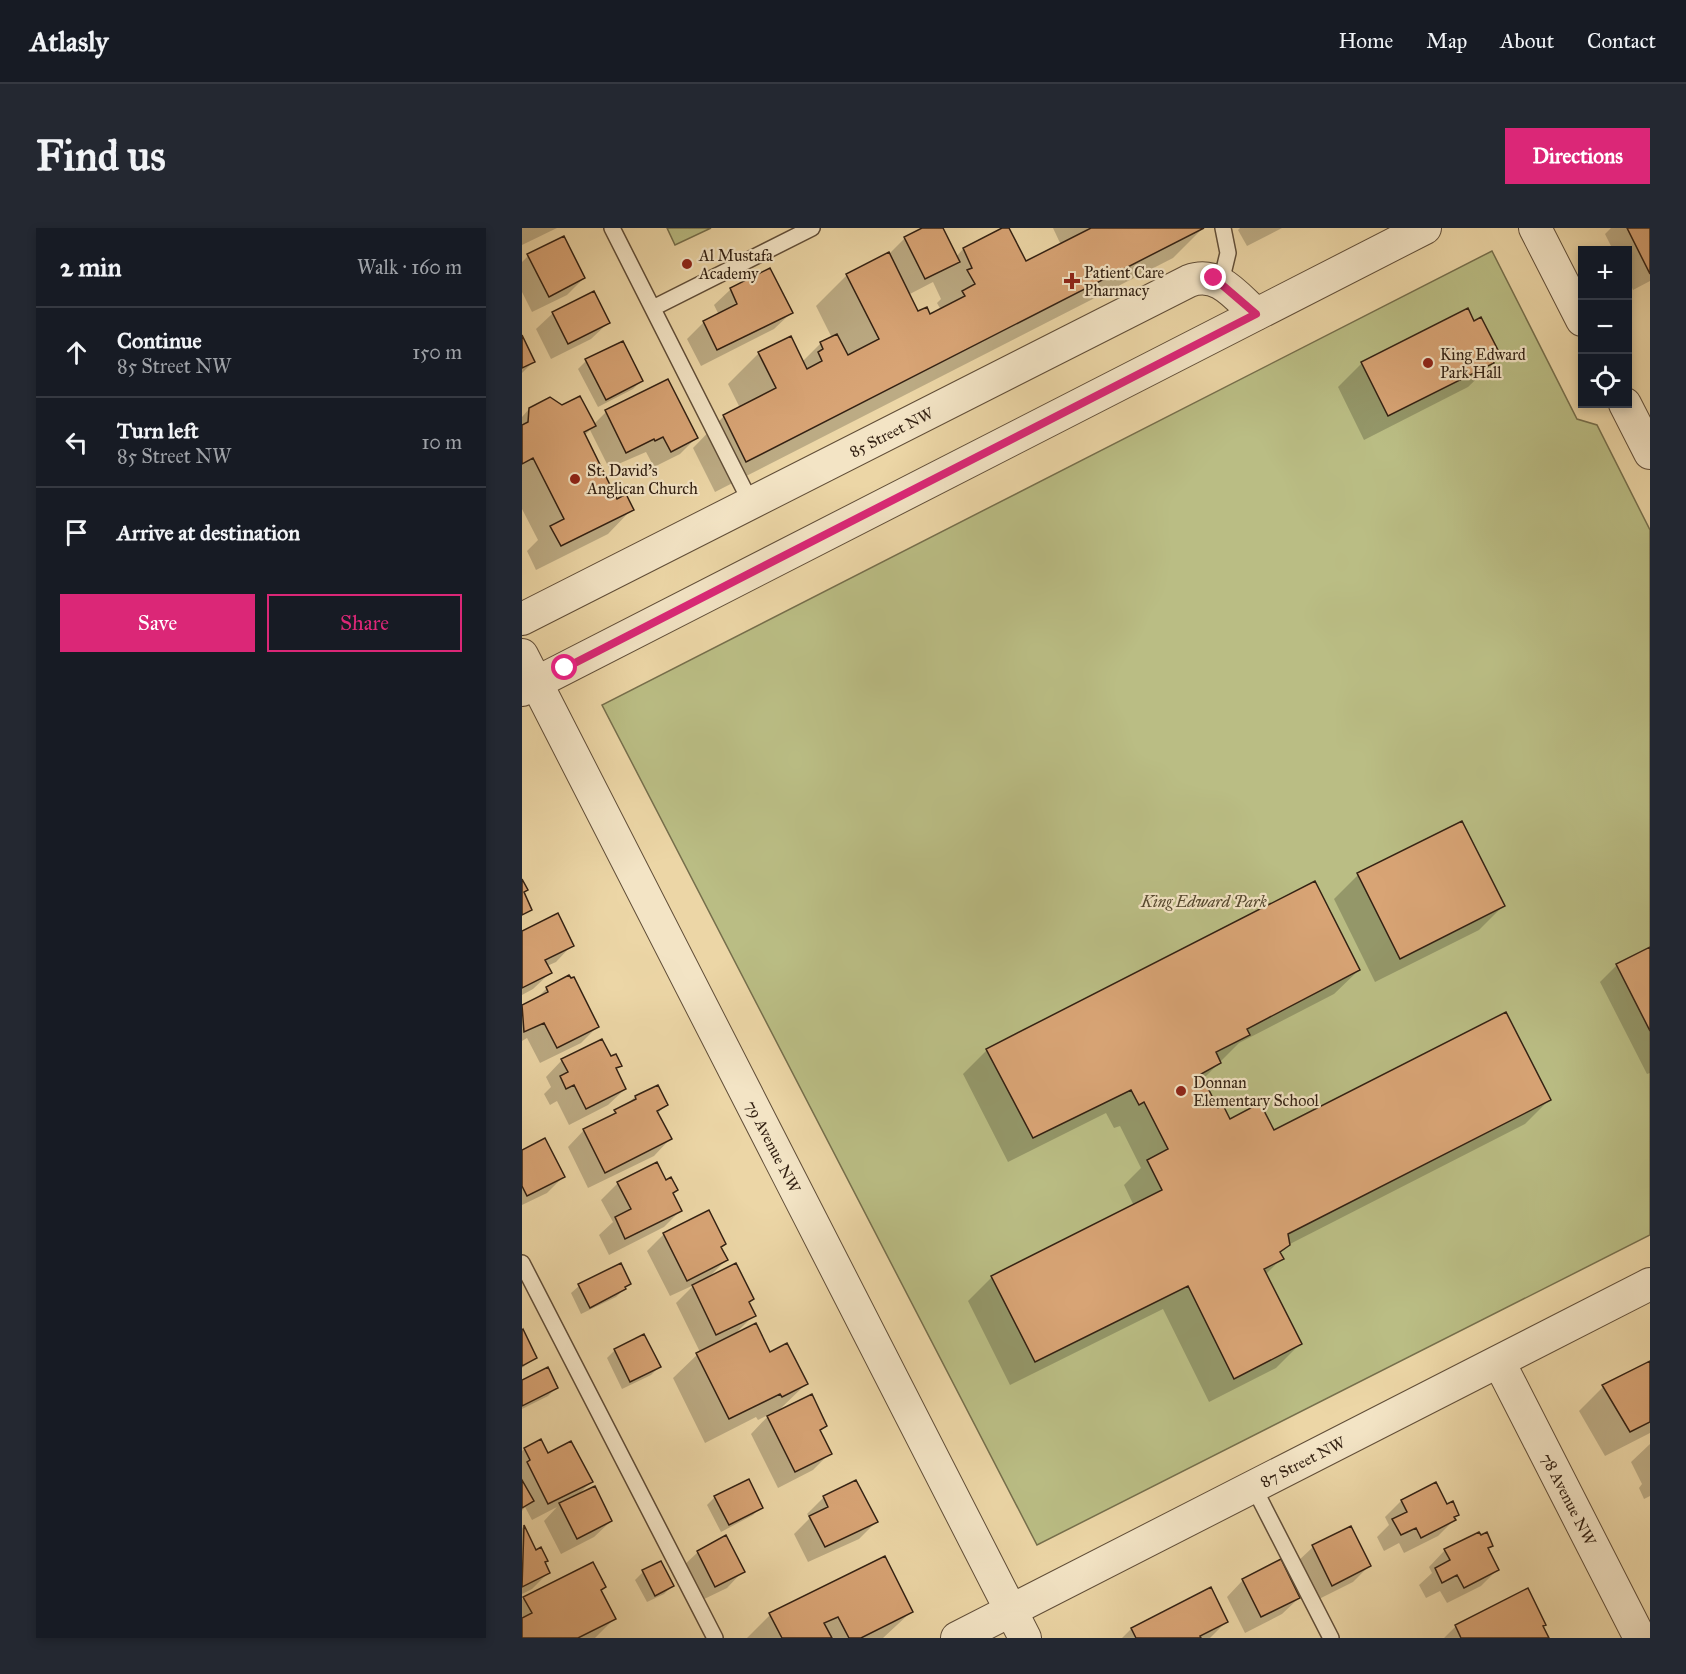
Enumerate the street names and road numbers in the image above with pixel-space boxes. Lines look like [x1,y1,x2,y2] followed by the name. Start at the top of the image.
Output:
[846,403,937,461] street label: 85 Street NW
[742,1097,805,1197] street label: 79 Avenue NW
[1257,1432,1349,1491] street label: 87 Street NW
[1537,1450,1600,1549] street label: 78 Avenue NW

